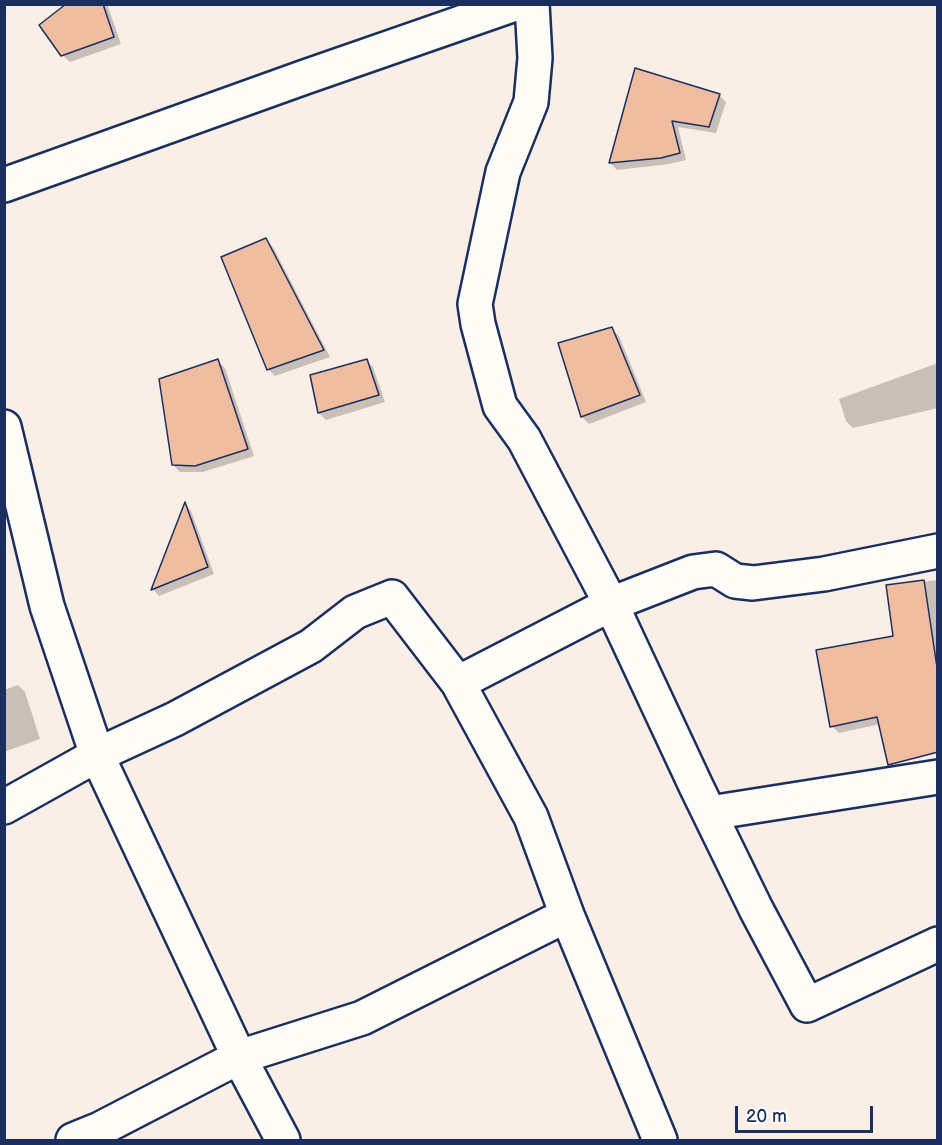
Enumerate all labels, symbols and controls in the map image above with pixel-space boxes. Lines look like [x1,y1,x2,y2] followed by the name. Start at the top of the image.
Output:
[738,1094,876,1132] scale bar
[746,1106,787,1127] text: 20 m

